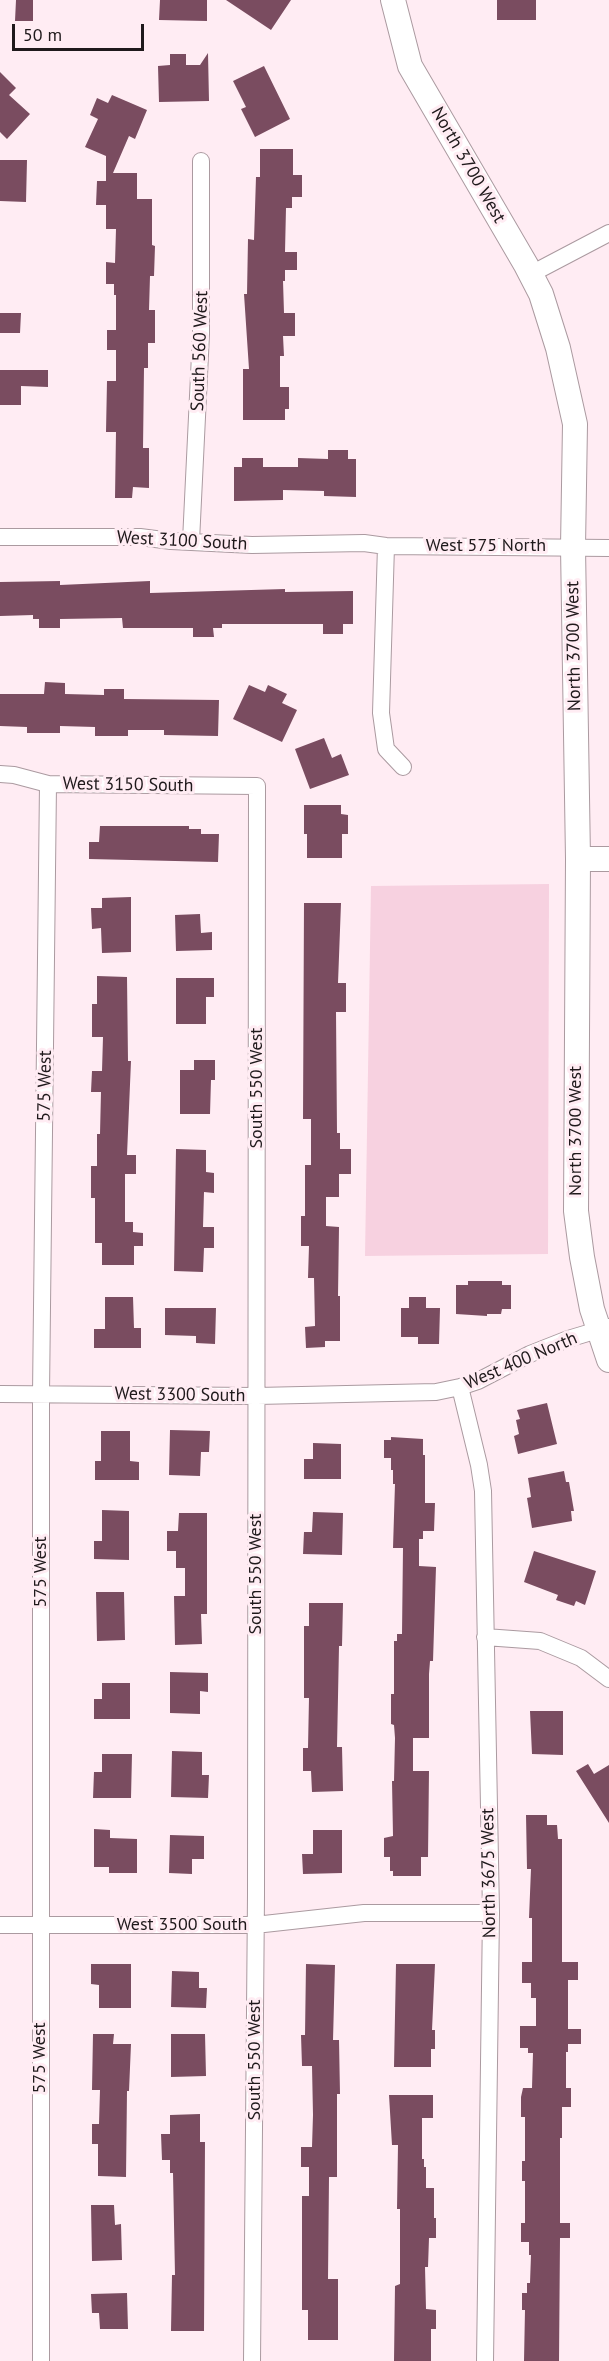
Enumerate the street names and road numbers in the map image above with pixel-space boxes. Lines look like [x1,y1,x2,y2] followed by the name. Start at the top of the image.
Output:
[426,103,510,227] street label: North 3700 West
[187,290,213,412] street label: South 560 West
[116,527,248,555] street label: West 3100 South
[426,535,546,557] street label: West 575 North
[562,581,586,711] street label: North 3700 West
[62,773,194,797] street label: West 3150 South
[246,1028,268,1148] street label: South 550 West
[34,1050,56,1122] street label: 575 West
[565,1066,587,1196] street label: North 3700 West
[461,1328,581,1394] street label: West 400 North
[114,1383,246,1407] street label: West 3300 South
[245,1514,267,1634] street label: South 550 West
[30,1536,52,1608] street label: 575 West
[477,1808,501,1938] street label: North 3675 West
[117,1914,247,1936] street label: West 3500 South
[244,2000,266,2120] street label: South 550 West
[29,2022,51,2094] street label: 575 West

